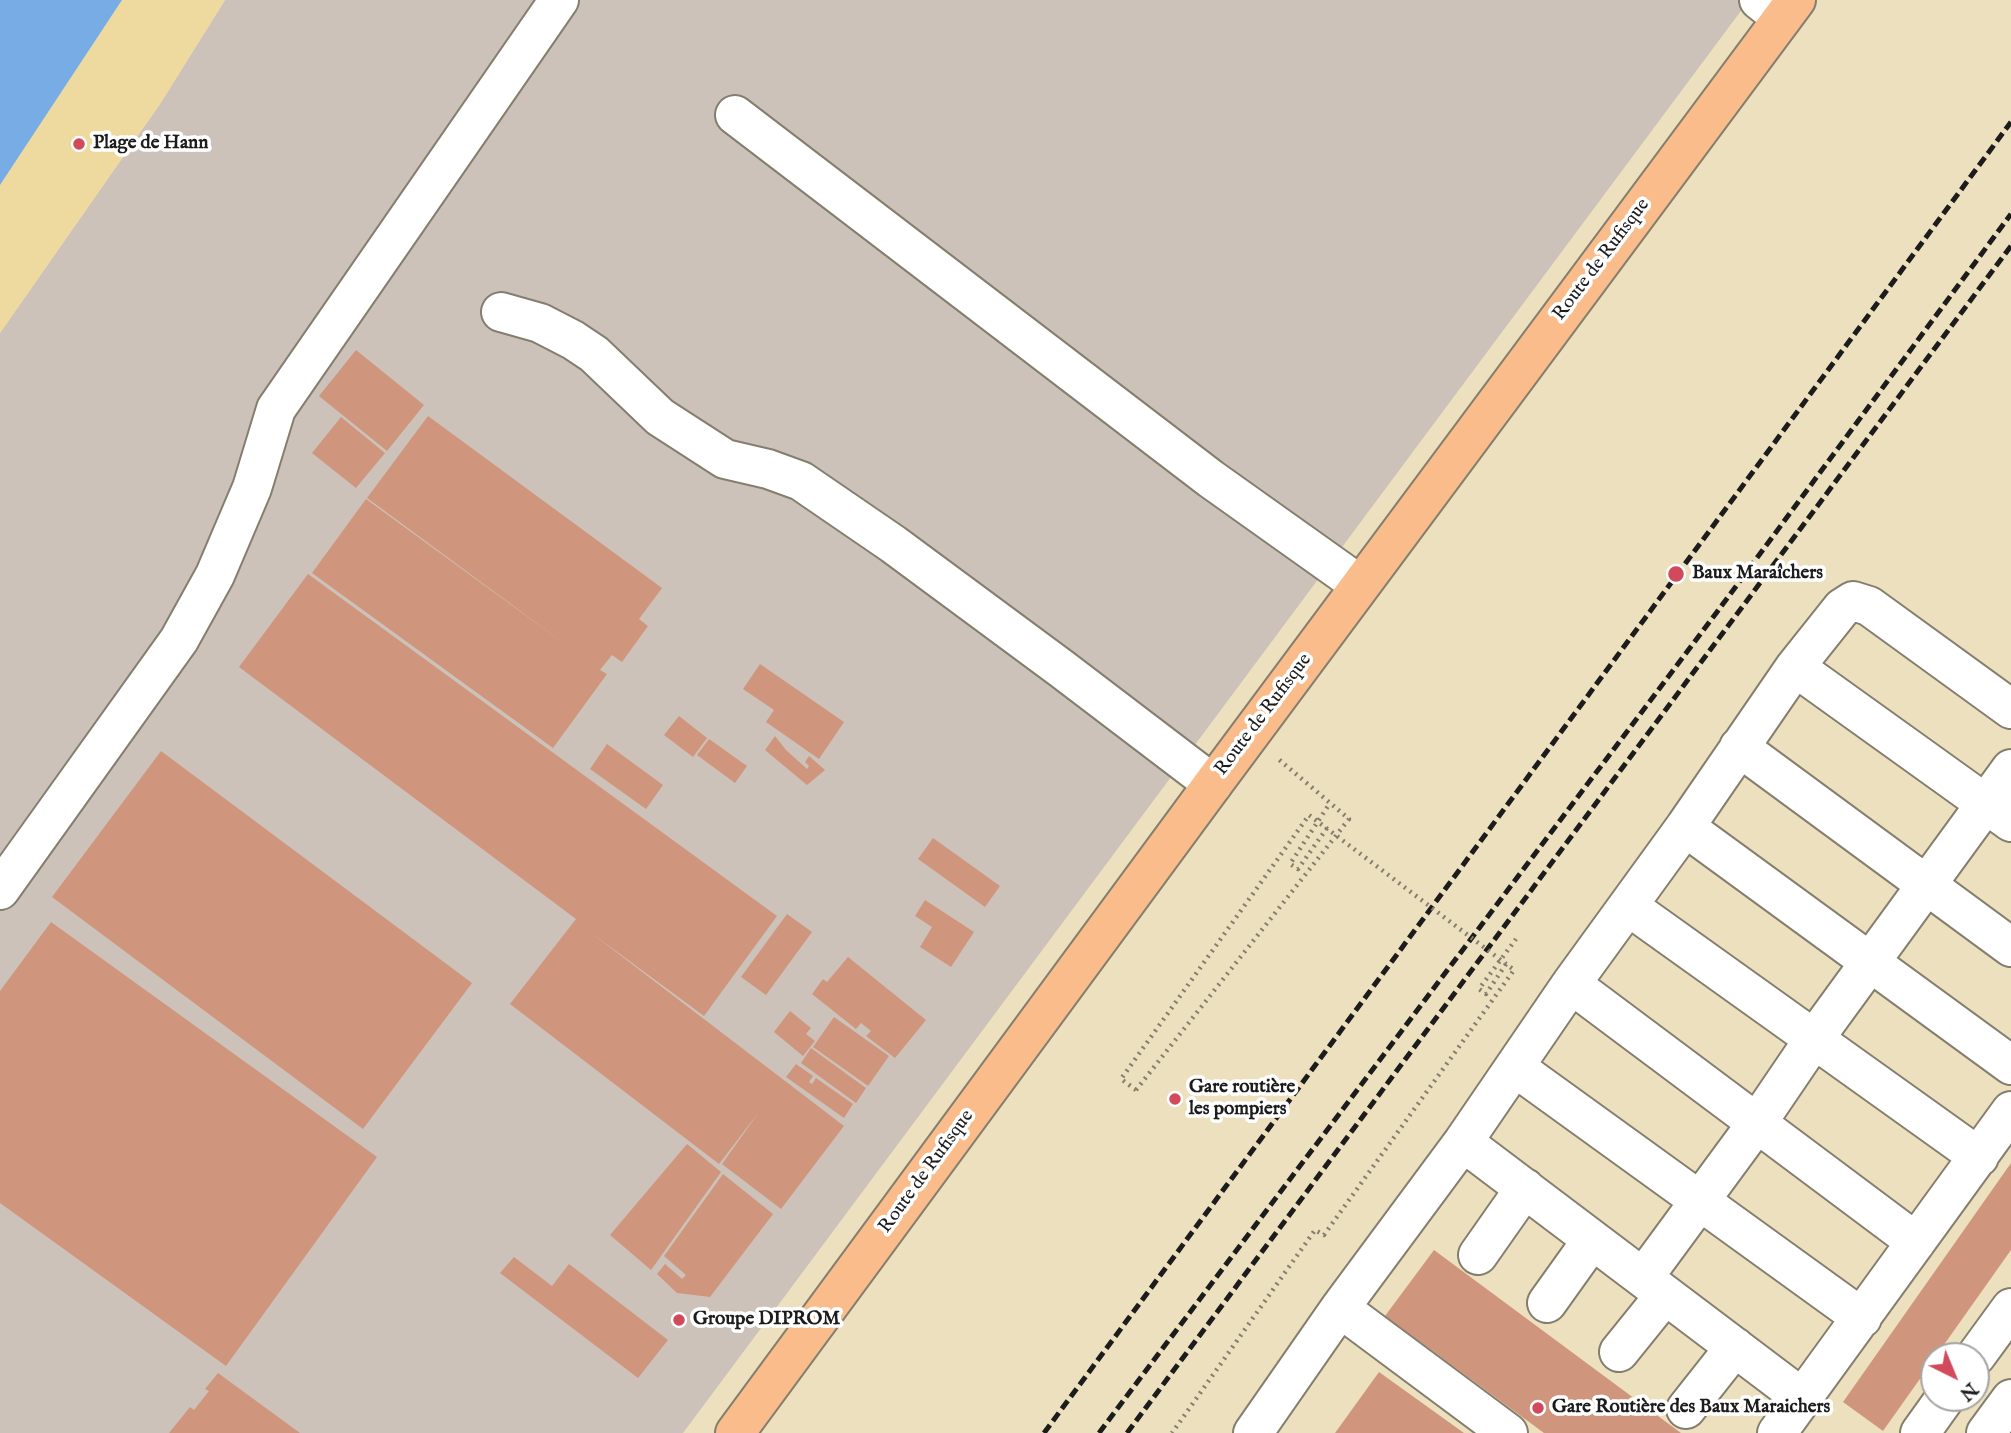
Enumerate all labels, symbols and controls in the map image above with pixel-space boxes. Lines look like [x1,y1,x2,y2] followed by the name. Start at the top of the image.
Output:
[93,133,208,155] place label: Plage de Hann
[71,136,87,152] marker: Plage de Hann
[1549,195,1655,325] street label: Route de Rufisque
[1692,563,1823,585] place label: Baux Maraîchers
[1666,564,1686,584] marker: Baux Maraîchers
[1211,650,1317,780] street label: Route de Rufisque
[1189,1077,1295,1121] place label: Gare routière les pompiers
[1167,1091,1183,1107] marker: Gare routière les pompiers
[875,1106,979,1238] street label: Route de Rufisque
[693,1309,840,1331] place label: Groupe DIPROM
[671,1312,687,1328] marker: Groupe DIPROM
[1920,1342,1990,1412] north arrow
[1954,1377,1982,1405] text: N
[1552,1397,1830,1419] place label: Gare Routière des Baux Maraichers
[1530,1400,1546,1416] marker: Gare Routière des Baux Maraichers

